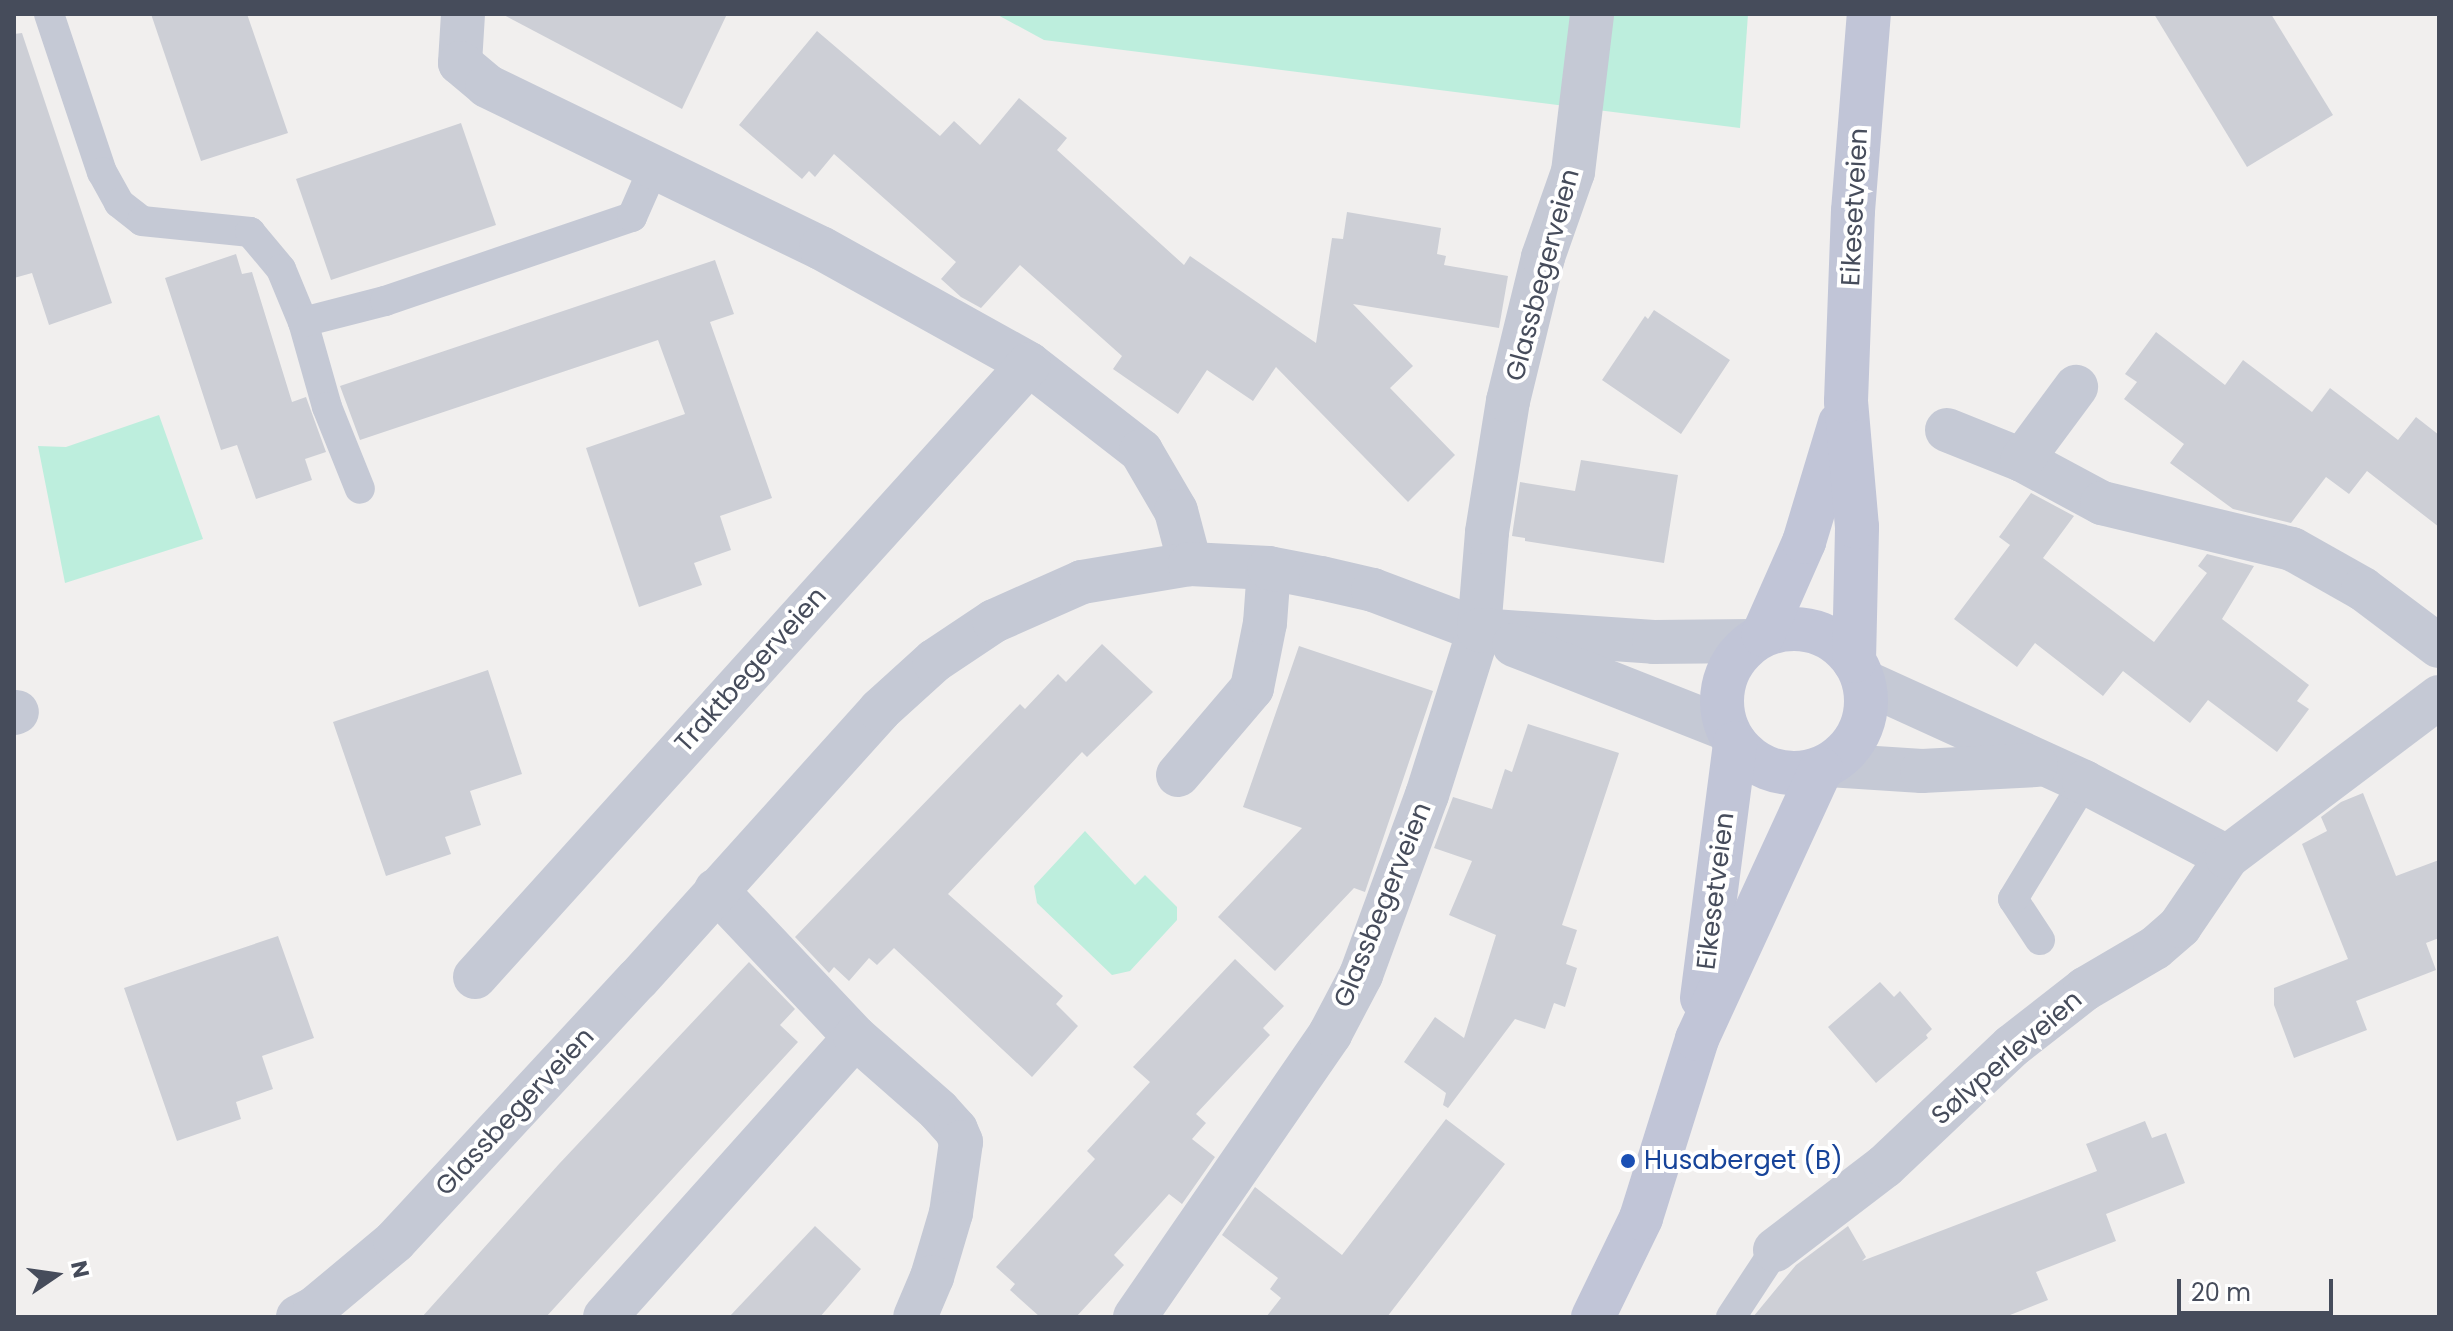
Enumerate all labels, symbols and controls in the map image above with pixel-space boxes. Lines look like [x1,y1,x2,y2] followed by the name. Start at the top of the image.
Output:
[1835,127,1875,287] street label: Eikesetveien
[1500,166,1586,384] street label: Glassbegerveien
[669,581,833,759] street label: Traktbegerveien
[1328,798,1438,1012] street label: Glassbegerveien
[1691,811,1741,971] street label: Eikesetveien
[1926,984,2088,1132] street label: Sølvperleveien
[429,1022,601,1202] street label: Glassbegerveien
[1644,1145,1843,1177] place label: Husaberget (B)
[1619,1152,1637,1170] marker: Husaberget (B)
[16,1235,96,1315] north arrow
[63,1258,97,1281] text: N
[2181,1263,2337,1313] scale bar
[2191,1276,2251,1309] text: 20 m

